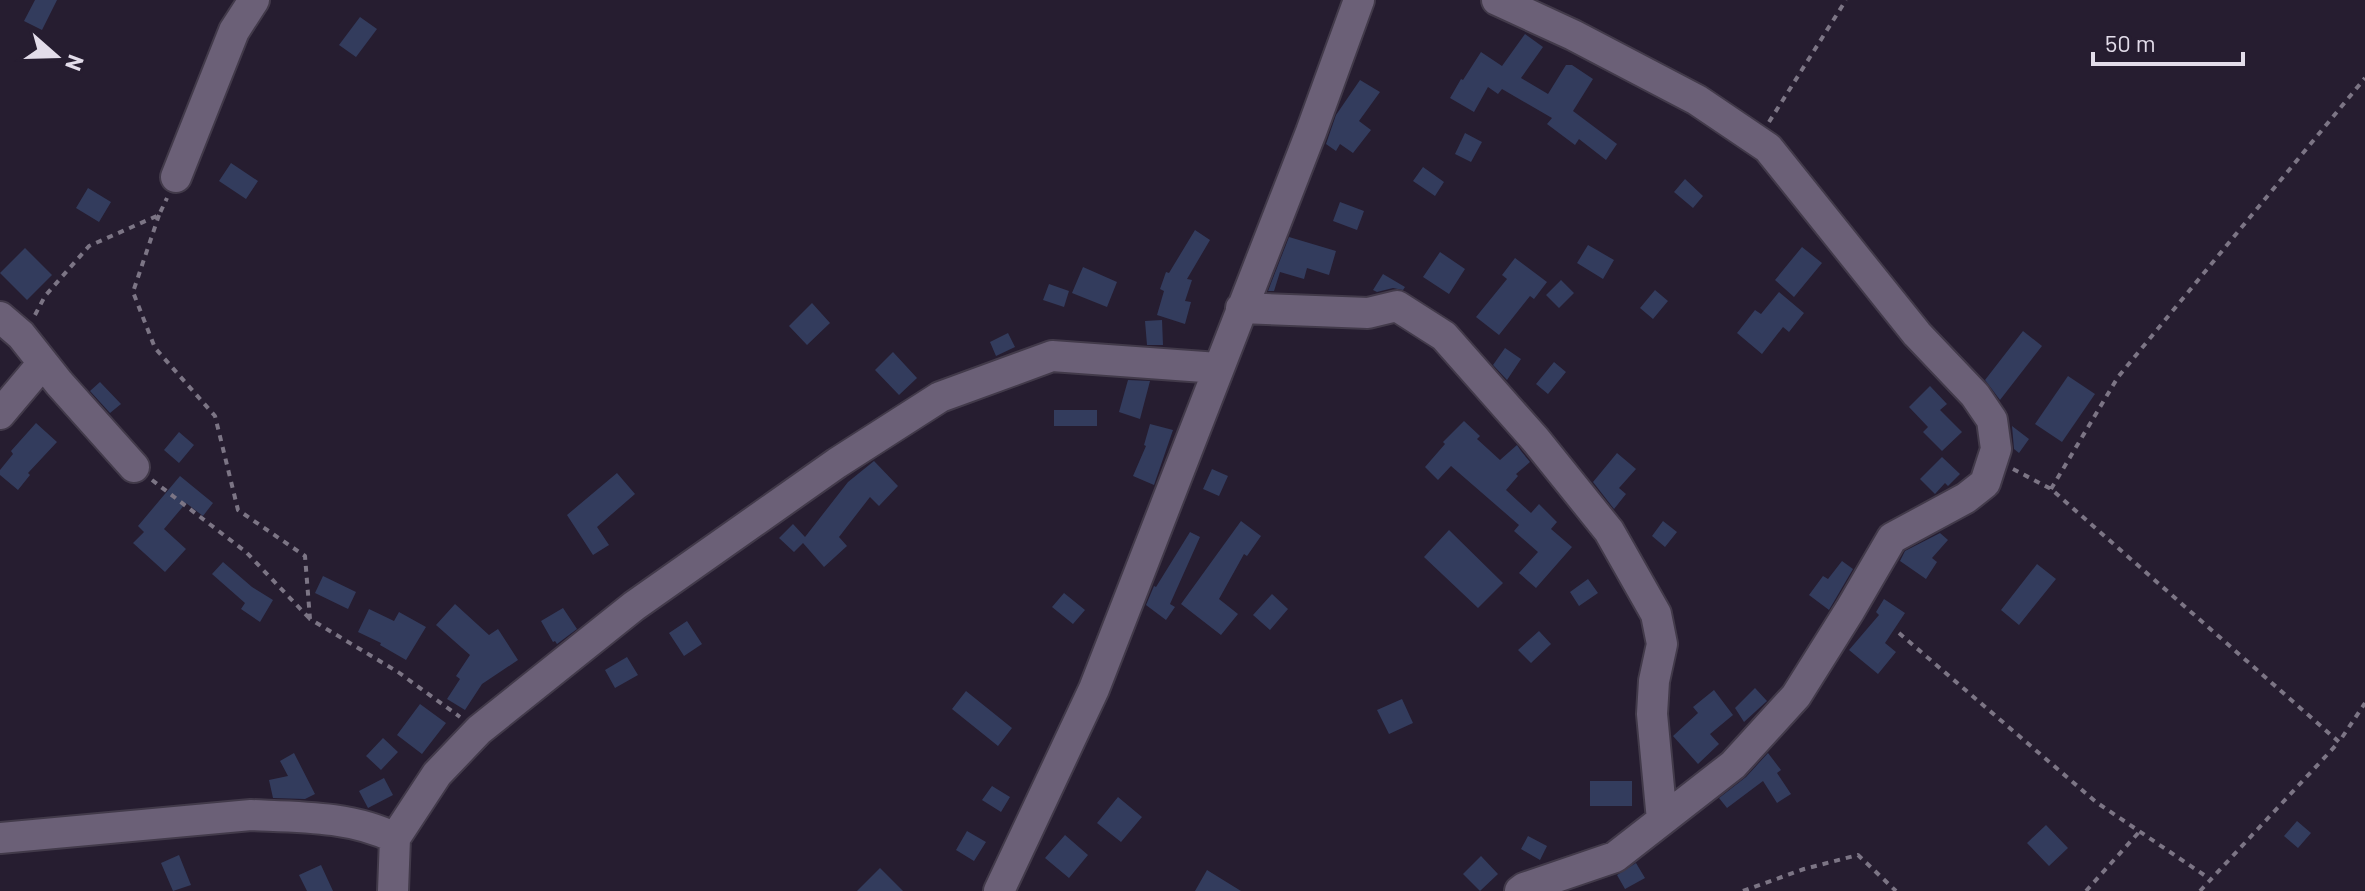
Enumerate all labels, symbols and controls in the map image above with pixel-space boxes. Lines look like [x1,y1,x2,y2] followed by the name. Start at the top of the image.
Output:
[16,16,96,96] north arrow
[2093,16,2243,66] scale bar
[2105,28,2156,57] text: 50 m
[61,52,90,75] text: N

